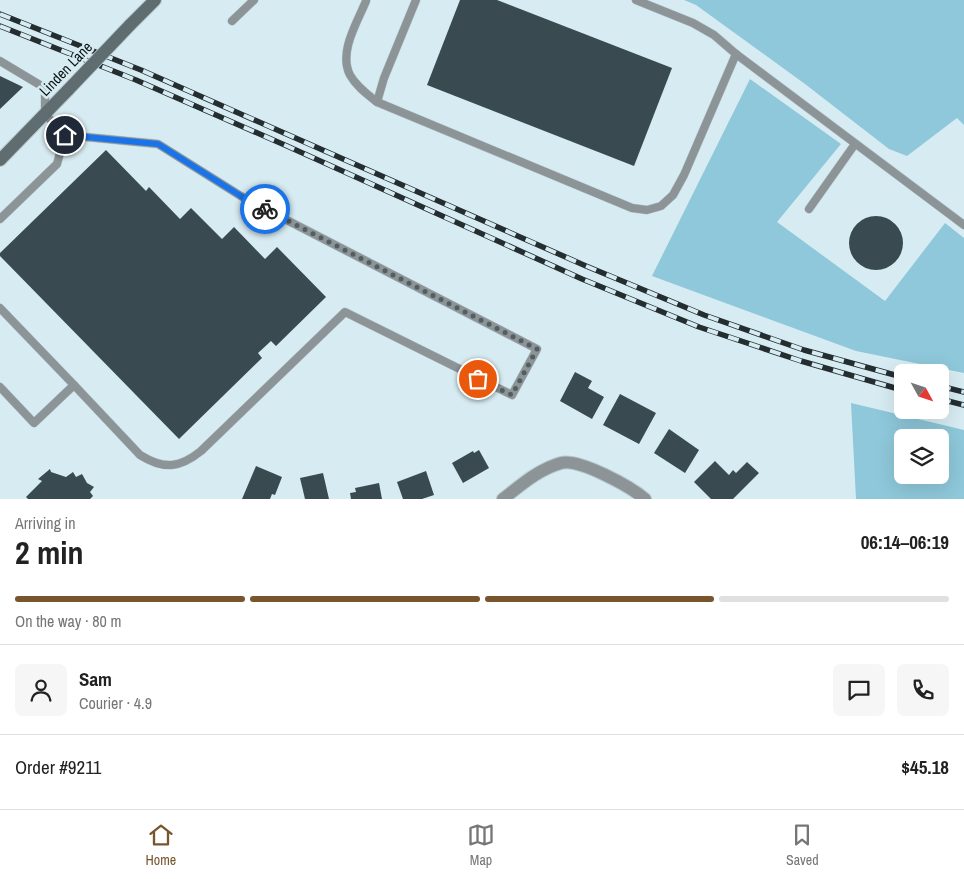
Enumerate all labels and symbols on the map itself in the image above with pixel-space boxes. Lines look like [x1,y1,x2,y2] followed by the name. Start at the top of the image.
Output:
[34,37,97,101] street label: Linden Lane
[44,114,86,156] pin
[240,184,290,234] courier
[457,358,499,400] pin
[894,364,949,419] north arrow

